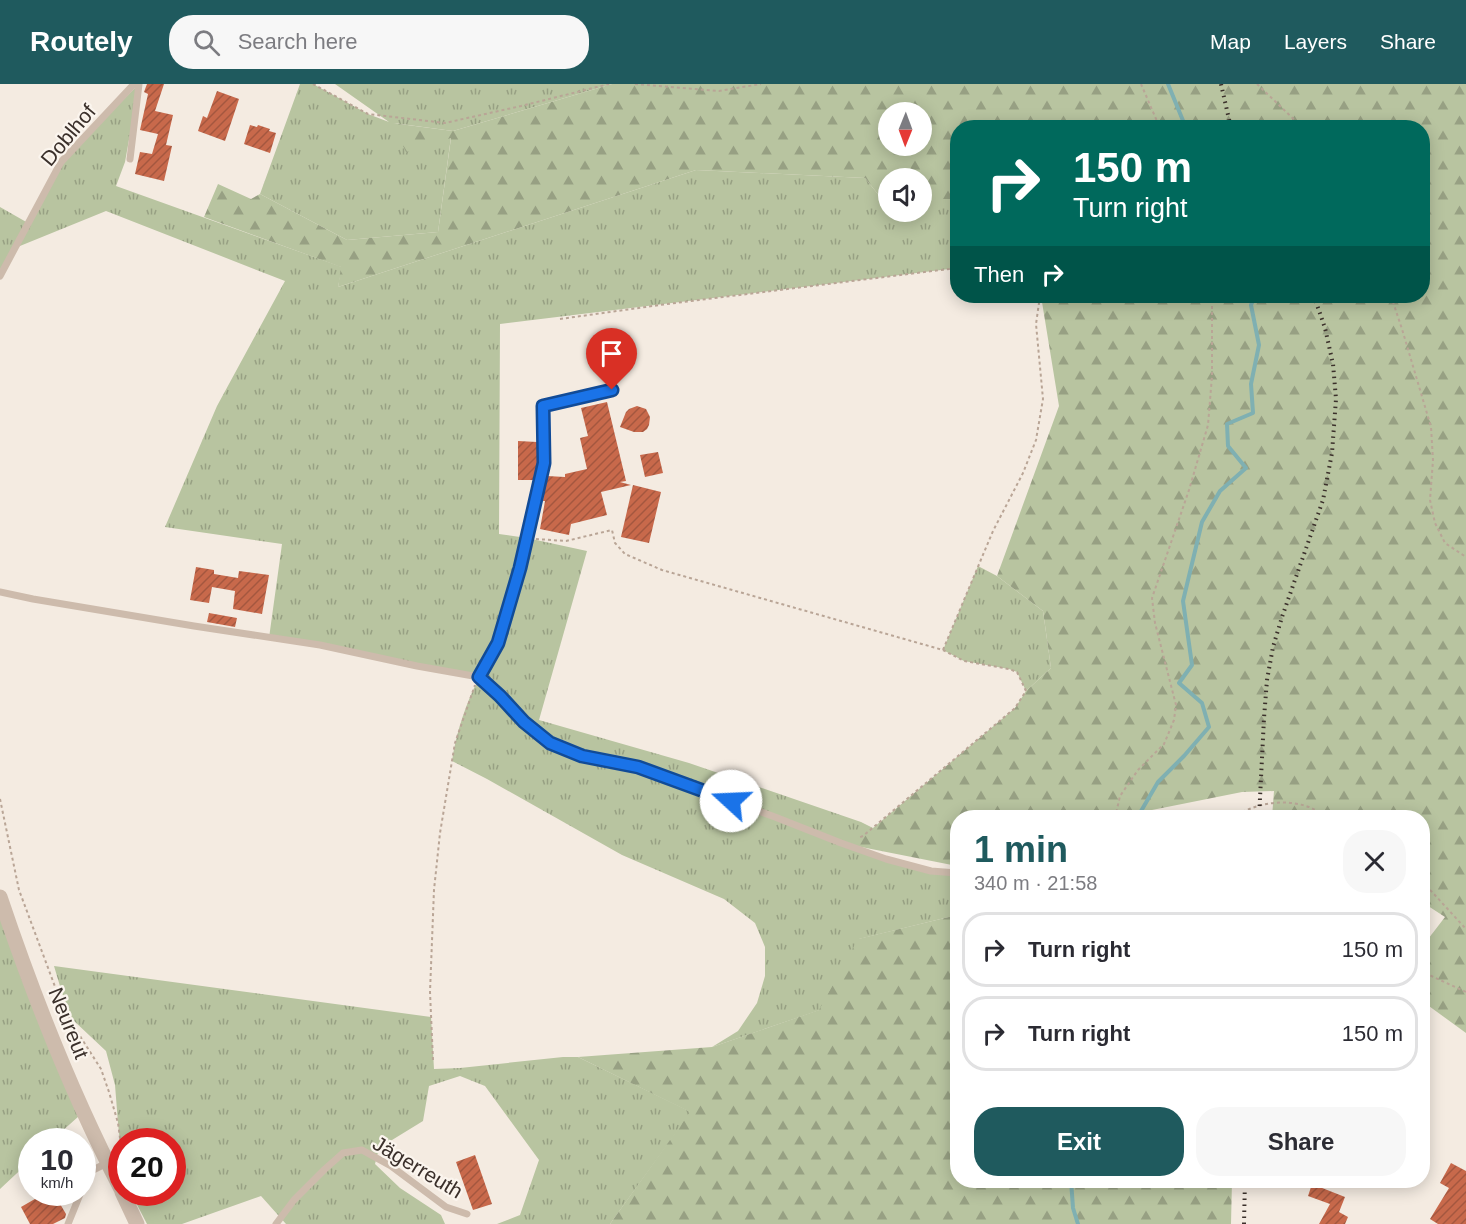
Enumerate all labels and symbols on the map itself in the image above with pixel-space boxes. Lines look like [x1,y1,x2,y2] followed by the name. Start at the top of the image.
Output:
[36,100,100,170] street label: Doblhof
[878,102,932,156] north arrow
[586,328,637,390] pin
[699,769,763,833] position arrow
[44,984,94,1062] street label: Neureut
[108,1128,186,1206] speed limit sign: 20
[369,1131,467,1203] street label: Jägerreuth

